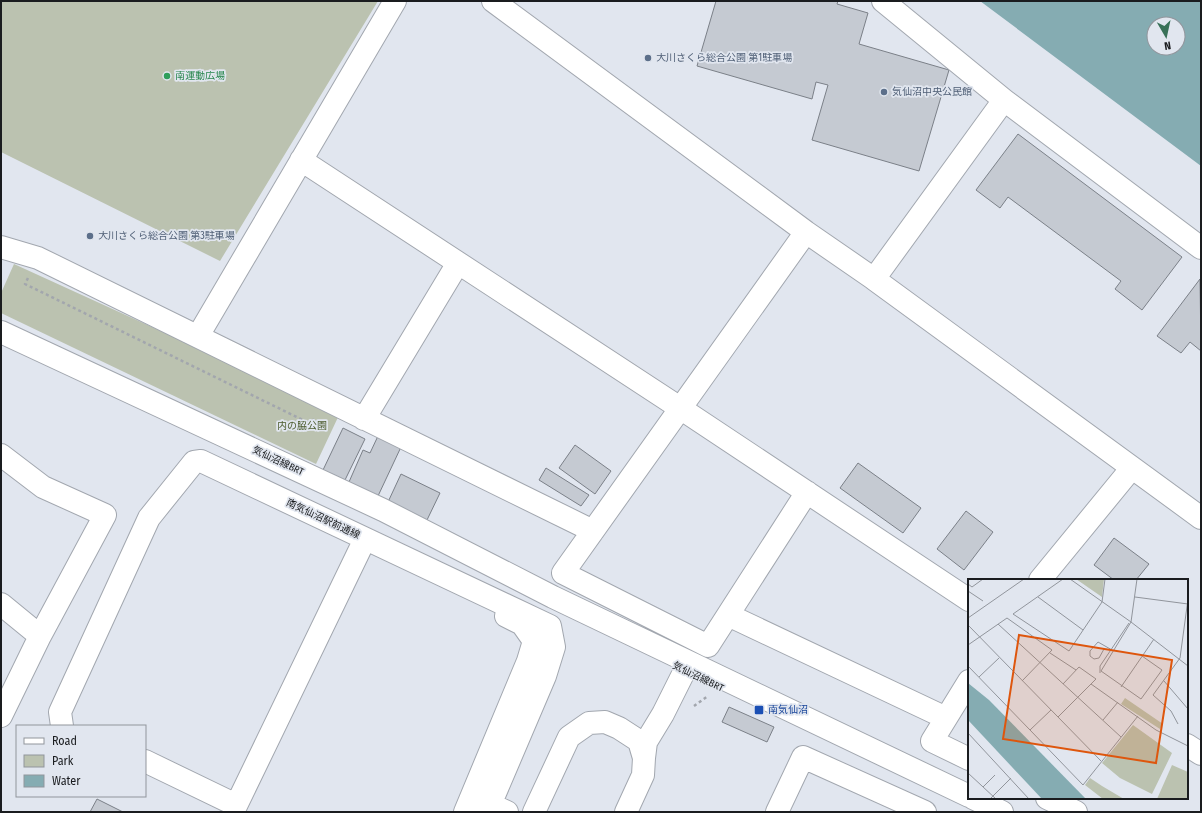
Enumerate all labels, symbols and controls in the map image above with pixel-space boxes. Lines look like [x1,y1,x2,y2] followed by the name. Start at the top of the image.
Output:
[1146,16,1186,56] north arrow
[1163,38,1172,52] text: N
[656,52,792,64] place label: 大川さくら総合公園 第1駐車場
[643,53,653,63] marker: 大川さくら総合公園 第1駐車場
[175,70,225,82] place label: 南運動広場
[162,71,172,81] marker: 南運動広場
[892,86,972,98] place label: 気仙沼中央公民館
[879,87,889,97] marker: 気仙沼中央公民館
[98,230,235,242] place label: 大川さくら総合公園 第3駐車場
[85,231,95,241] marker: 大川さくら総合公園 第3駐車場
[277,420,327,432] park label: 内の脇公園
[250,444,306,478] street label: 気仙沼線BRT
[284,497,362,541] street label: 南気仙沼駅前通線
[968,579,1188,799] inset map
[670,659,726,695] street label: 気仙沼線BRT
[753,704,765,716] marker: 南気仙沼
[768,704,808,716] place label: 南気仙沼
[16,725,146,797] legend
[52,734,77,748] text: Road
[52,754,74,768] text: Park
[52,774,81,788] text: Water

